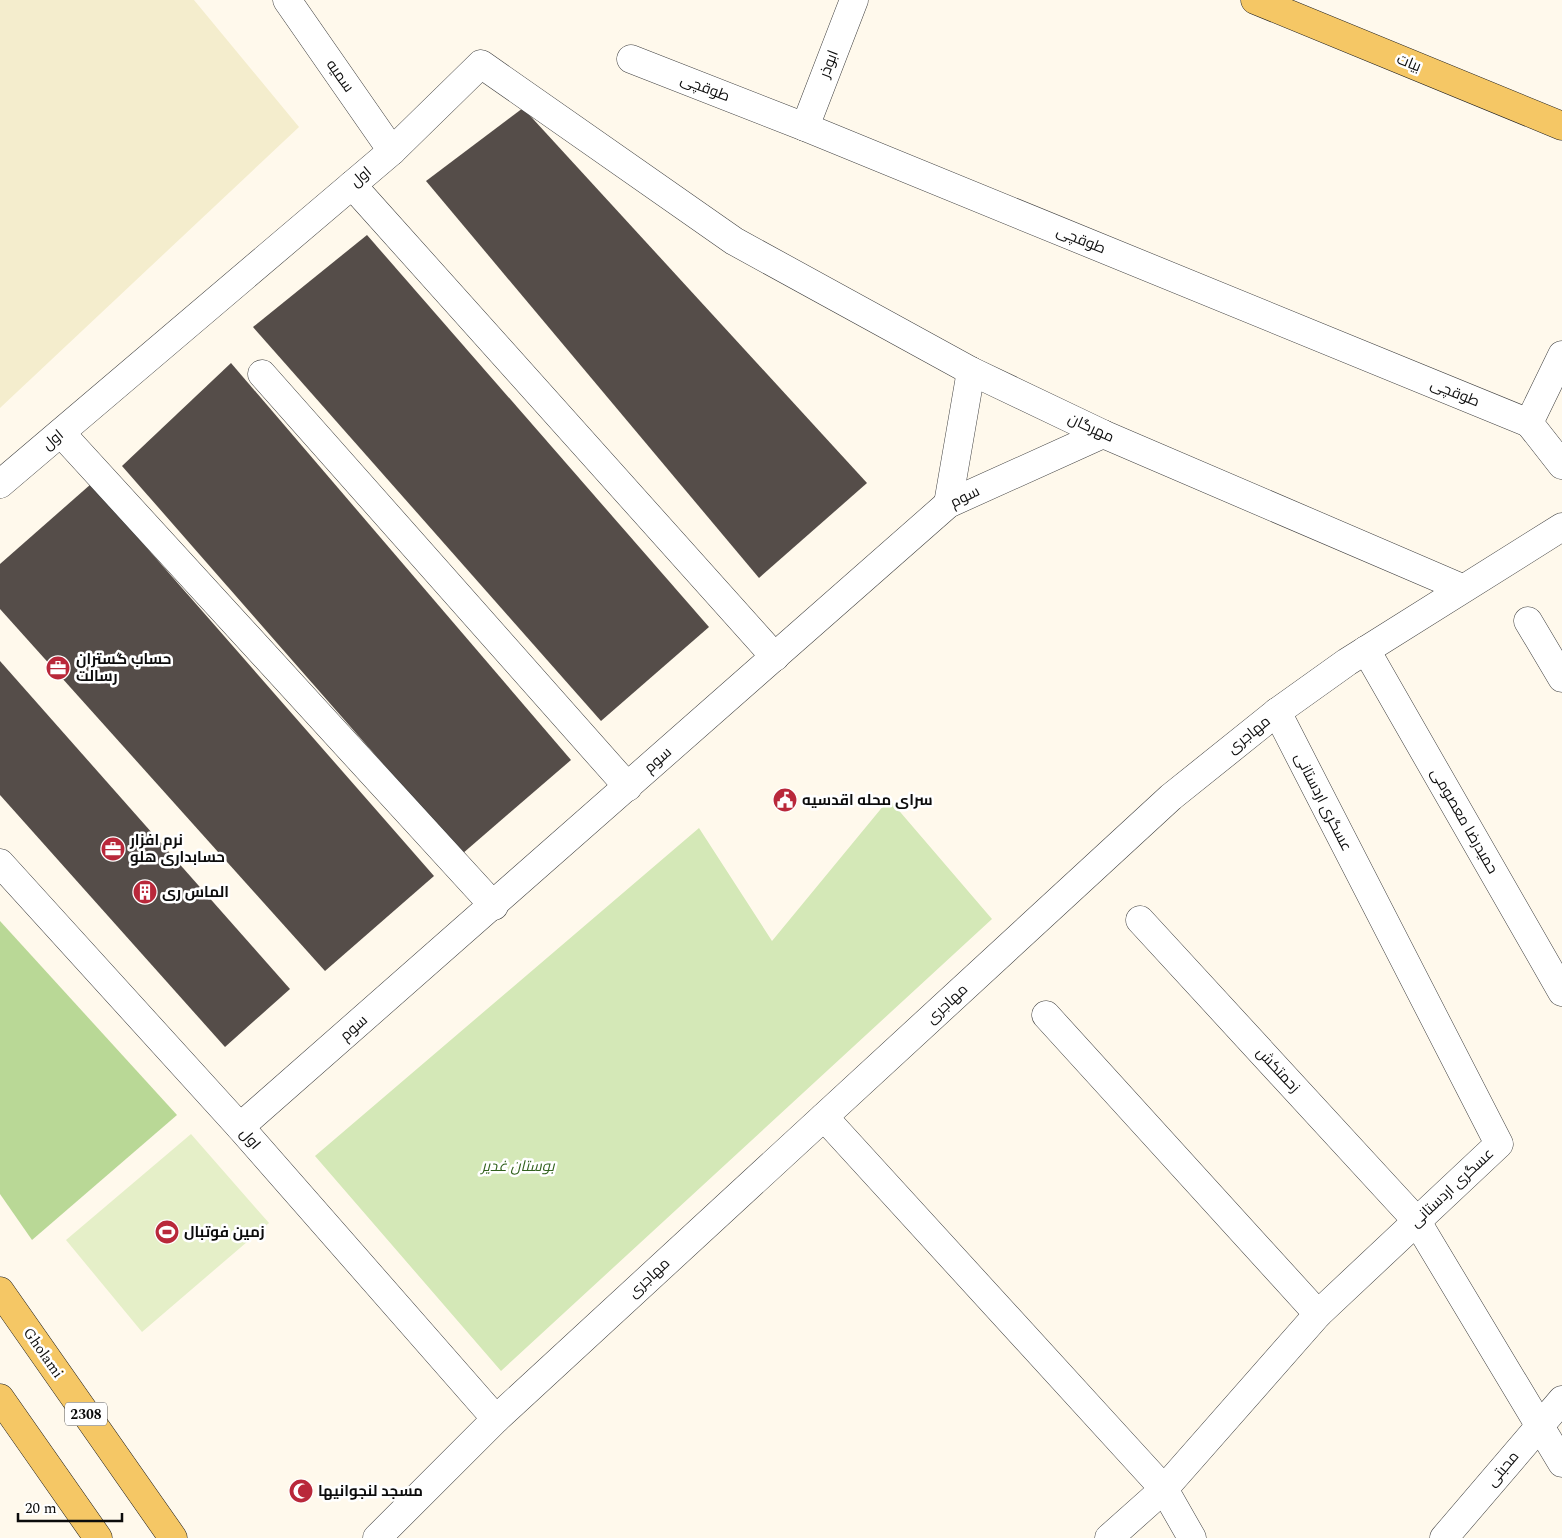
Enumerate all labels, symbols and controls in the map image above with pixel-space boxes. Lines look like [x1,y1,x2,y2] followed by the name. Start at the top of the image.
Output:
[813,47,845,82] street label: ابوذر
[1393,48,1425,78] street label: بیات
[320,55,360,97] street label: سمیه
[677,68,733,108] street label: طوقچی
[345,161,377,193] street label: اول
[1053,220,1109,260] street label: طوقچی
[1427,373,1483,413] street label: طوقچی
[1064,407,1118,449] street label: مهرگان
[37,424,69,456] street label: اول
[946,480,984,514] street label: سوم
[76,648,171,688] place label: حساب گستران رسالت
[45,655,71,681] office icon: حساب گستران رسالت
[1222,710,1276,760] street label: مهاجری
[639,741,677,779] street label: سوم
[1288,749,1358,855] street label: عسگری اردستانی
[1424,764,1504,878] street label: حمیدرضا معصومی
[772,787,798,813] public building icon: سرای محله اقدسیه
[802,789,933,812] place label: سرای محله اقدسیه
[129,829,225,869] place label: نرم افزار حسابداری هلو
[100,836,126,862] office icon: نرم افزار حسابداری هلو
[132,879,158,905] building icon: الماس ری
[162,881,229,904] place label: الماس ری
[921,978,973,1030] street label: مهاجری
[335,1009,373,1047] street label: سوم
[1251,1042,1305,1098] street label: زحمتکش
[234,1123,266,1155] street label: اول
[1405,1143,1499,1233] street label: عسگری اردستانی
[480,1155,555,1178] park label: بوستان غدیر
[154,1219,180,1245] sports icon: زمین فوتبال
[184,1221,265,1244] place label: زمین فوتبال
[623,1252,675,1304] street label: مهاجری
[17,1323,69,1383] street label: Gholami
[65,1402,107,1426] road number: 2308
[1481,1446,1525,1492] street label: محبتی
[288,1478,314,1504] mosque icon: مسجد لنجوانیها
[318,1480,423,1503] place label: مسجد لنجوانیها
[18,1490,121,1522] scale bar
[25,1497,57,1520] text: 20 m

